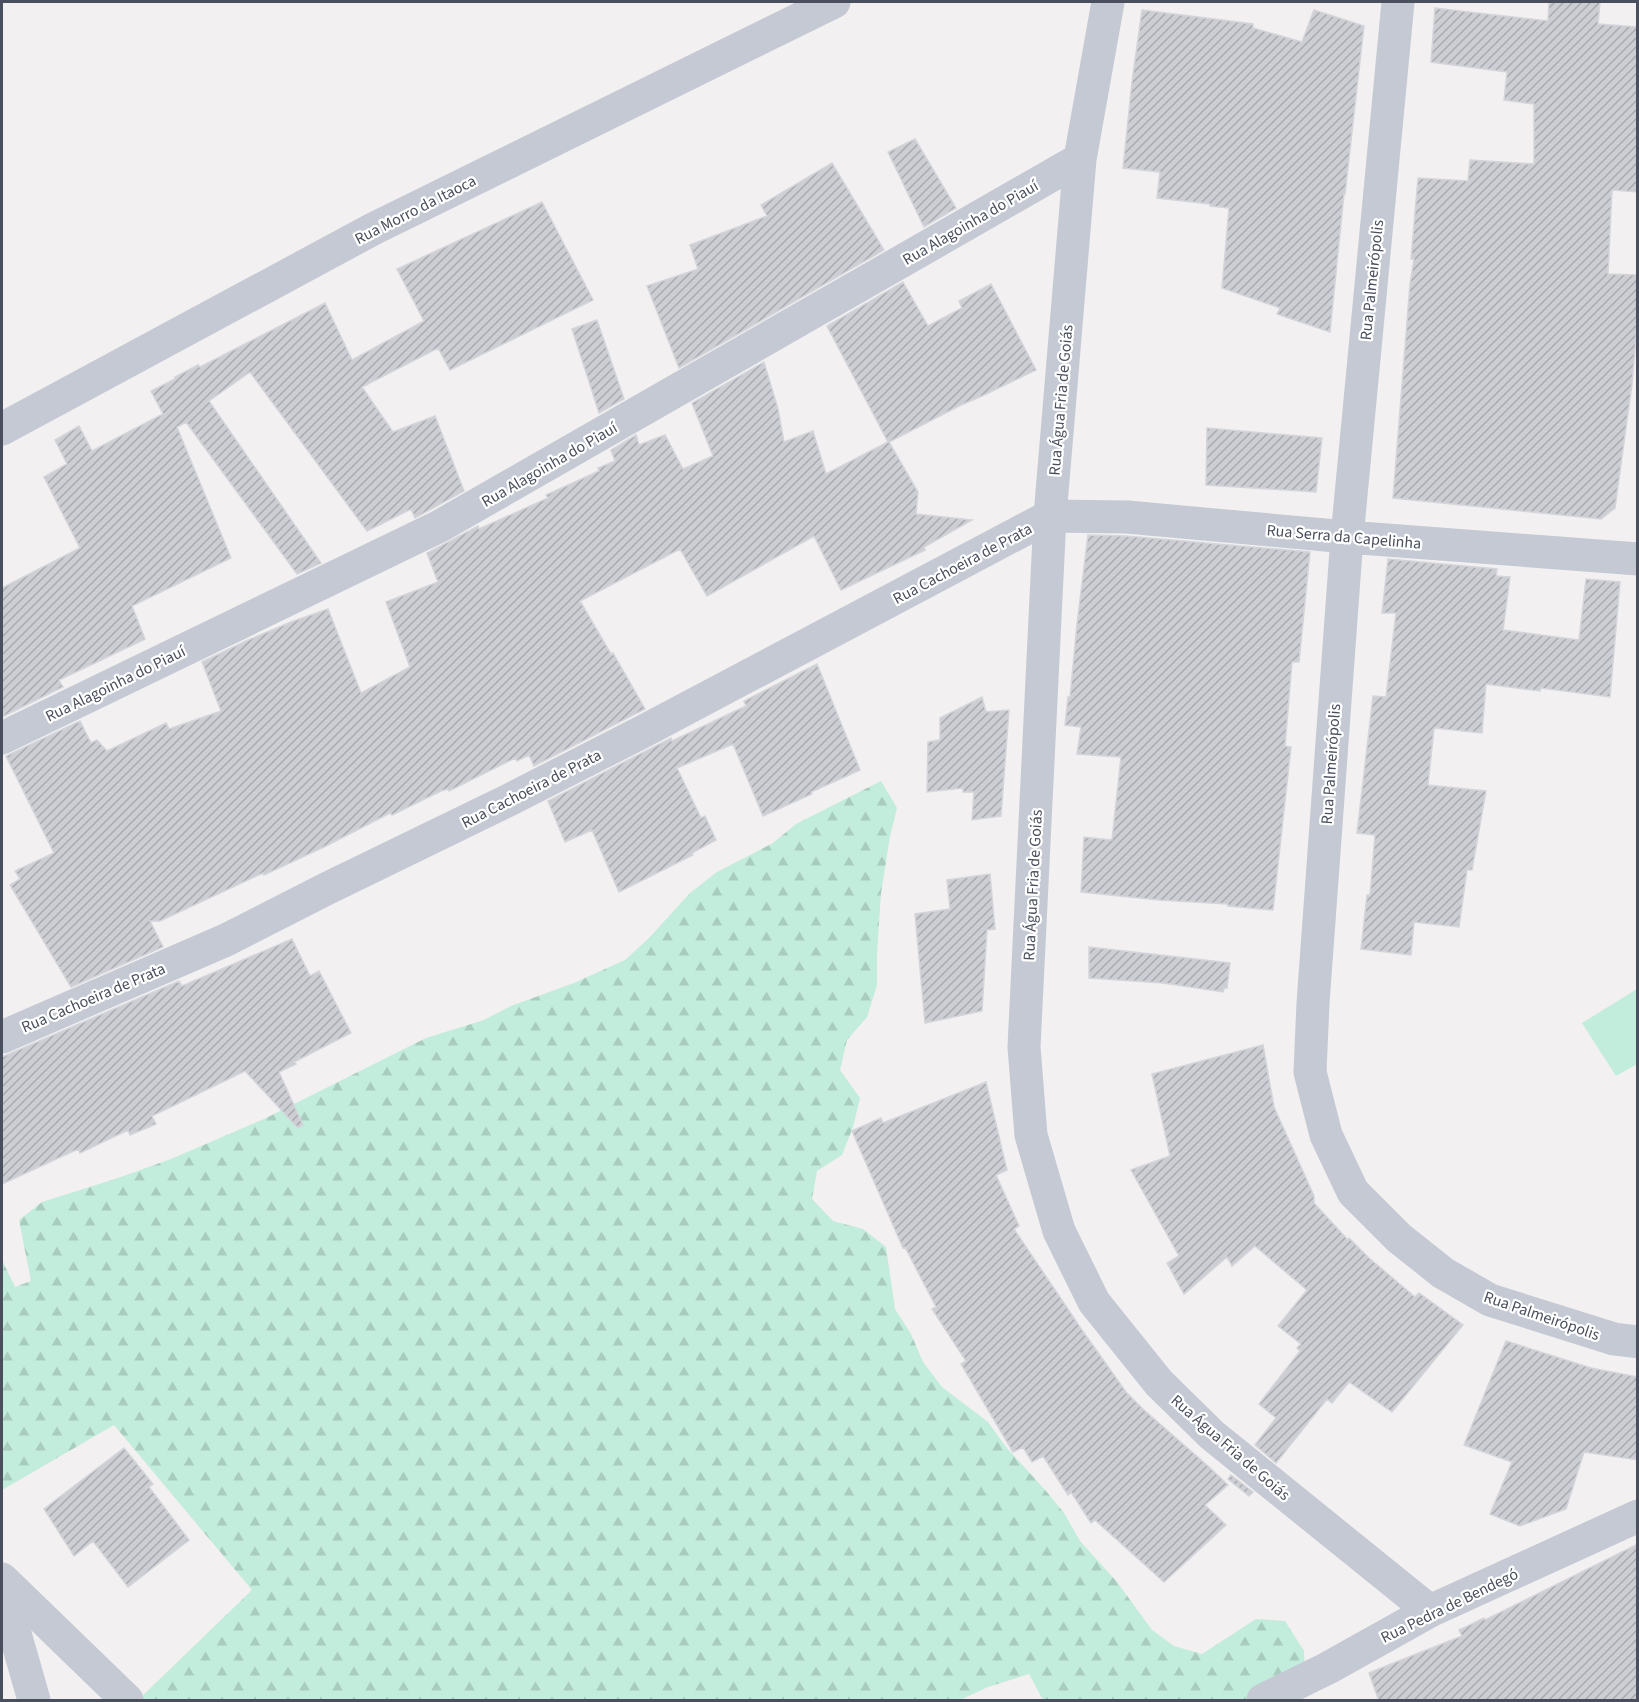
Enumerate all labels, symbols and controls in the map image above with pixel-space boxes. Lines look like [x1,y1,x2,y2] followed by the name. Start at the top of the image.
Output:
[351,170,480,250] street label: Rua Morro da Itaoca
[899,174,1043,271] street label: Rua Alagoinha do Piauí
[1355,218,1389,341] street label: Rua Palmeirópolis
[1043,323,1079,476] street label: Rua Água Fria de Goiás
[478,416,622,513] street label: Rua Alagoinha do Piauí
[889,518,1036,610] street label: Rua Cachoeira de Prata
[1266,519,1422,555] street label: Rua Serra da Capelinha
[42,640,190,727] street label: Rua Alagoinha do Piauí
[1316,703,1346,825] street label: Rua Palmeirópolis
[458,744,605,834] street label: Rua Cachoeira de Prata
[1018,809,1048,961] street label: Rua Água Fria de Goiás
[18,958,169,1038] street label: Rua Cachoeira de Prata
[1481,1286,1603,1346] street label: Rua Palmeirópolis
[1166,1390,1295,1506] street label: Rua Água Fria de Goiás
[1377,1563,1522,1649] street label: Rua Pedra de Bendegó

